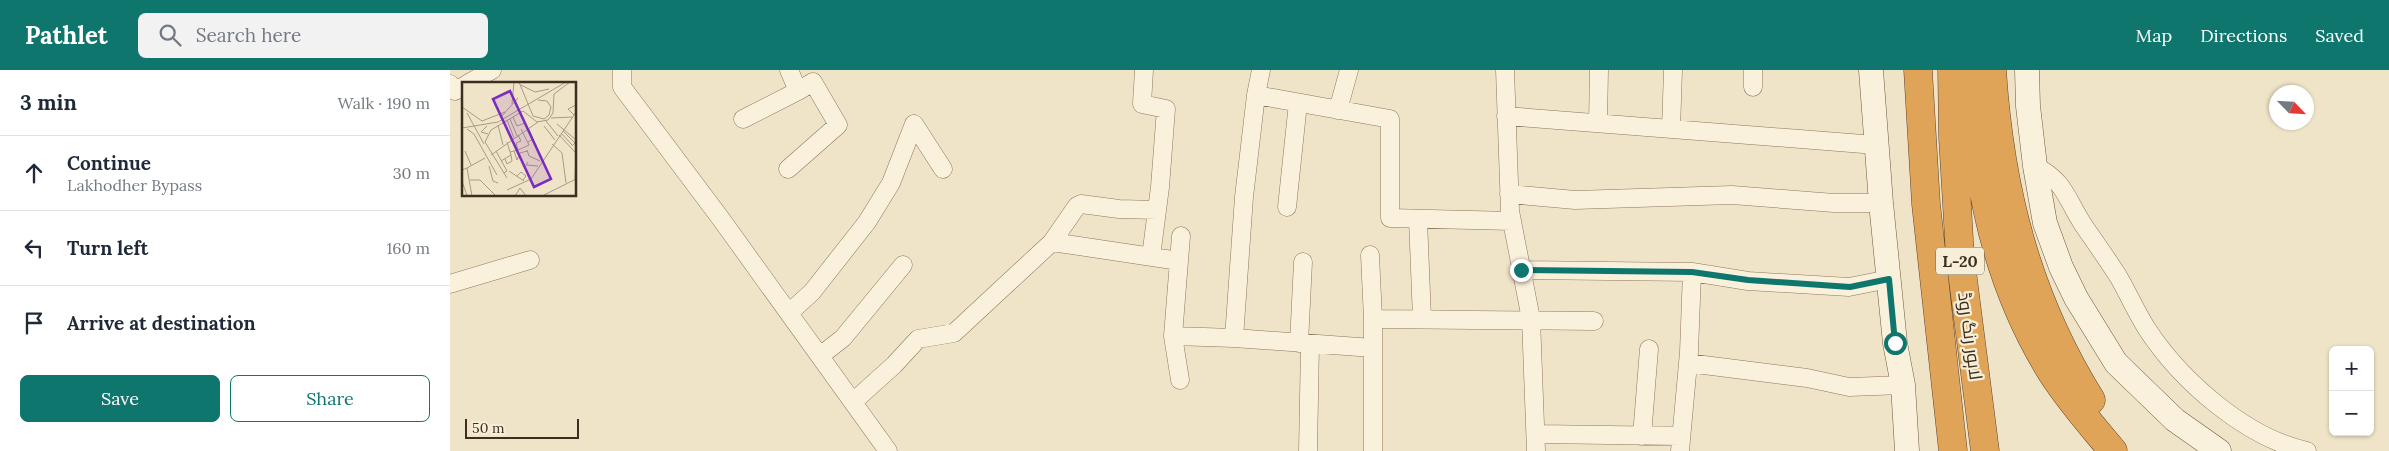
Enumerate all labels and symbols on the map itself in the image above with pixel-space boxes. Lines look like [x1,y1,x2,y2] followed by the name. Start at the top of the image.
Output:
[462,82,576,196] inset map
[2269,85,2314,130] north arrow
[1936,248,1984,275] road number: L-20
[1510,259,1533,282] route end
[1952,291,1988,381] street label: لاہور رنگ روڈ
[1884,332,1907,355] route start
[465,416,579,439] scale bar

